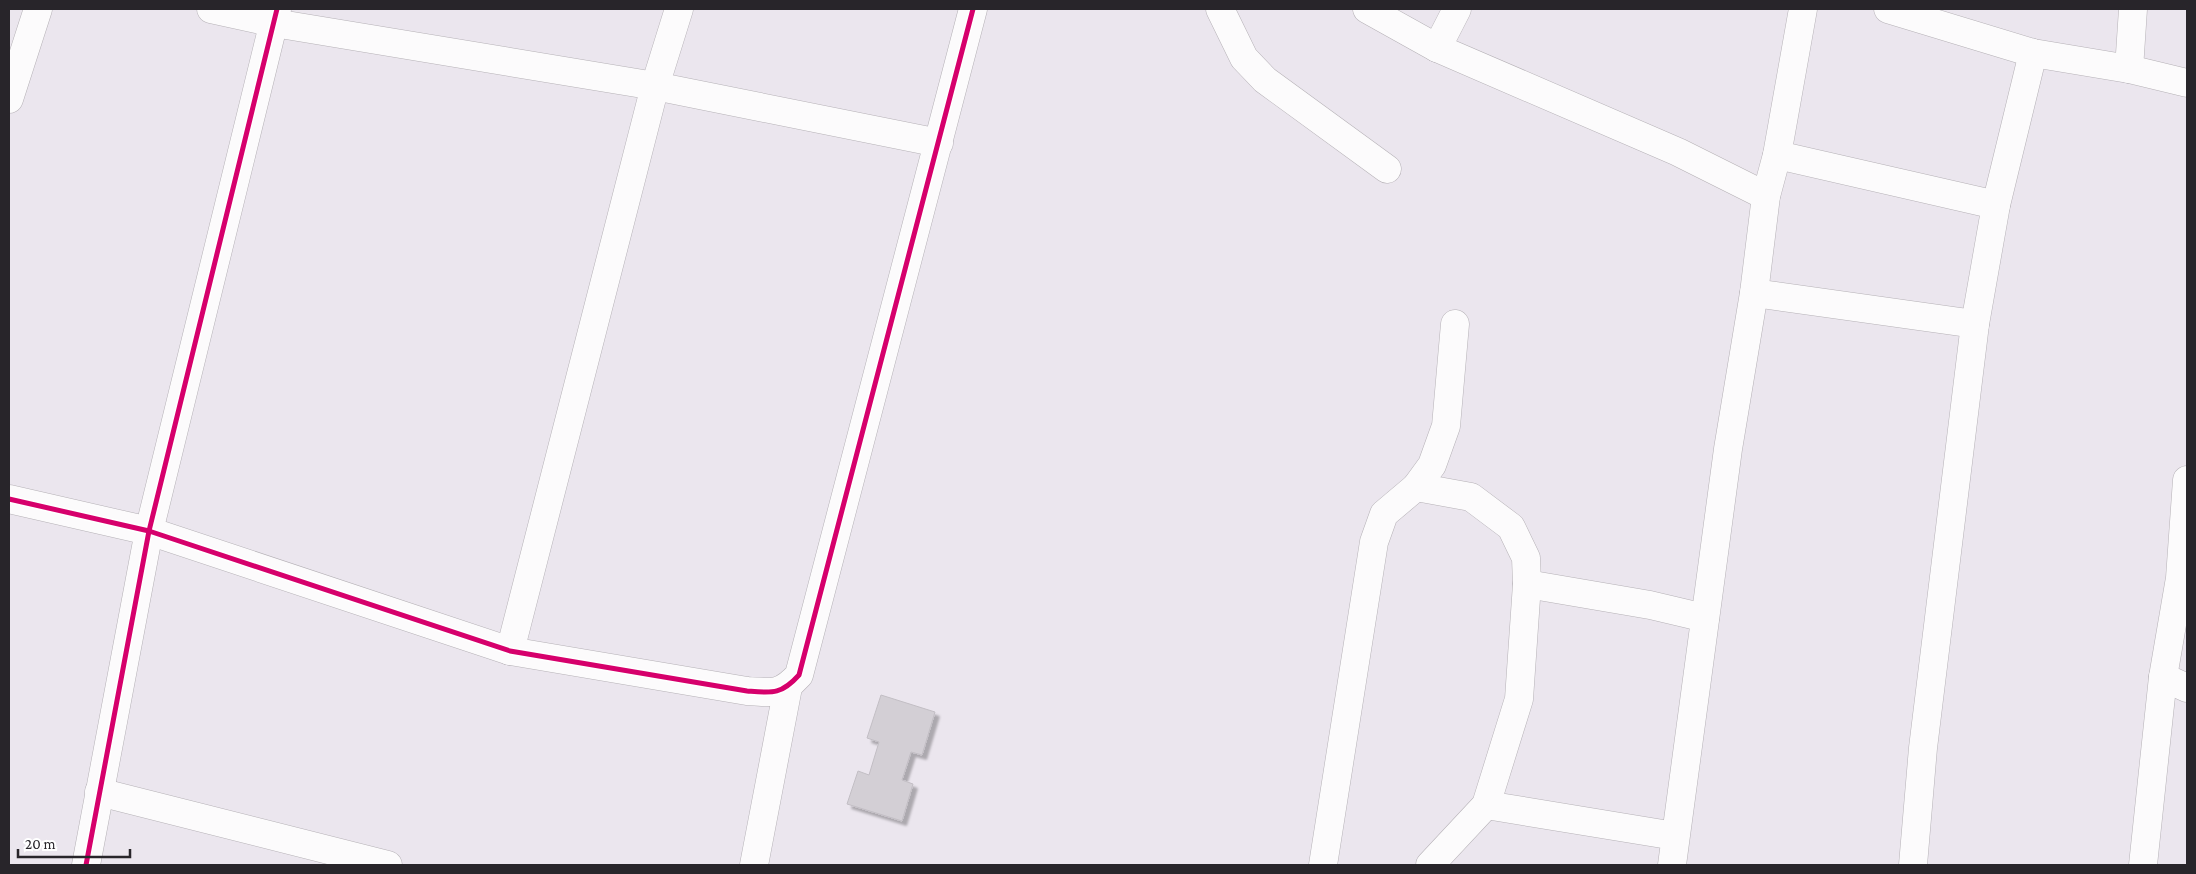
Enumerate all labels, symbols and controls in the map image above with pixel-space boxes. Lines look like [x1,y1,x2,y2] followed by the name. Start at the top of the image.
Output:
[18,826,130,858] scale bar
[25,836,56,852] text: 20 m

